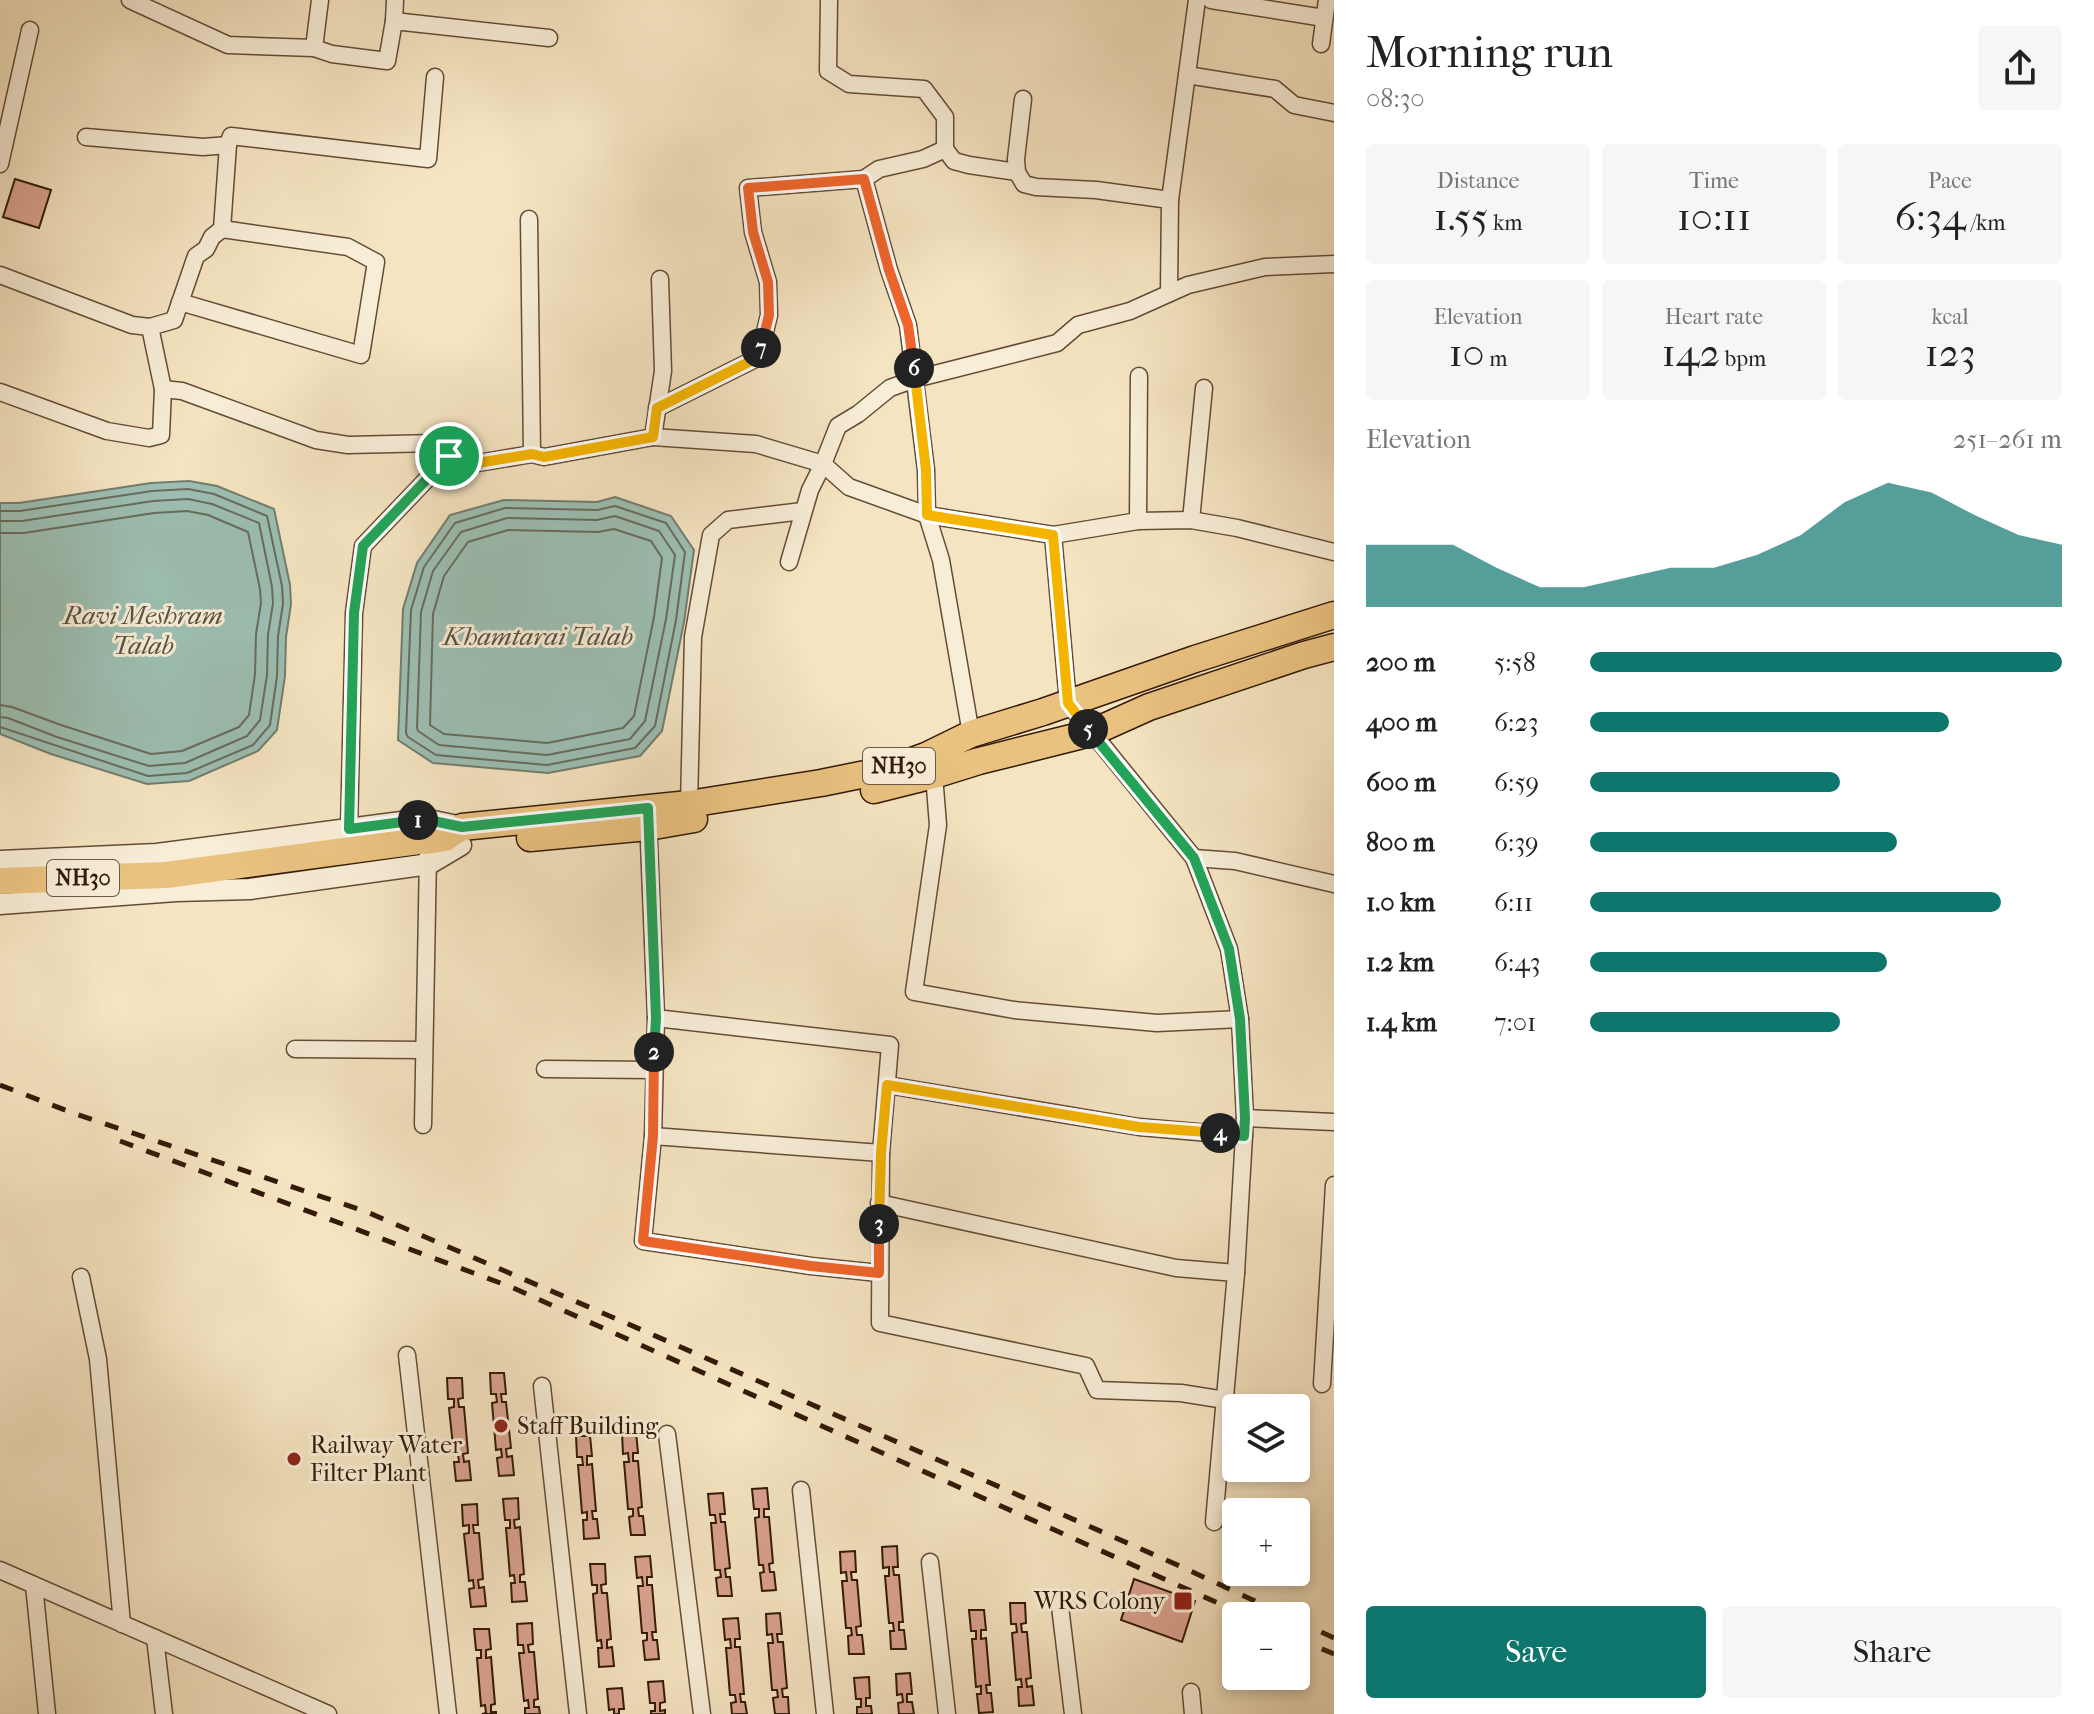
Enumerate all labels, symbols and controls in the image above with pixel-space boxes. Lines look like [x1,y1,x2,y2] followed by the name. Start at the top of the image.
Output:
[1978,26,2062,110] button: share
[1366,27,1613,78] text: Morning run
[1366,83,1425,114] text: 08:30
[1437,168,1519,194] text: Distance
[1689,168,1739,194] text: Time
[1928,168,1972,194] text: Pace
[1433,194,1488,240] text: 1.55
[1677,194,1751,240] text: 10:11
[1894,194,1966,240] text: 6:34
[1488,210,1523,236] text: km
[1966,210,2006,236] text: /km
[1434,304,1522,330] text: Elevation
[1665,304,1763,330] text: Heart rate
[1931,304,1969,330] text: kcal
[741,328,781,368] pin: 7
[1448,330,1485,376] text: 10
[1662,330,1720,376] text: 142
[1924,330,1976,376] text: 123
[756,335,766,361] text: 7
[1485,346,1508,372] text: m
[1720,346,1766,372] text: bpm
[894,348,934,388] pin: 6
[908,355,920,381] text: 6
[415,422,483,490] pin
[1366,424,1471,455] text: Elevation
[1953,424,2062,455] text: 251–261 m
[427,434,471,478] icon: arrive
[61,600,223,661] water label: Ravi Meshram Talab
[441,621,633,652] water label: Khamtarai Talab
[1366,647,1435,678] text: 200 m
[1494,647,1536,678] text: 5:58
[1366,707,1437,738] text: 400 m
[1494,707,1538,738] text: 6:23
[1068,709,1108,749] pin: 5
[1083,716,1093,742] text: 5
[863,748,935,784] road number: NH30
[1366,767,1436,798] text: 600 m
[1494,767,1539,798] text: 6:59
[398,800,438,840] pin: 1
[414,807,422,833] text: 1
[1366,827,1435,858] text: 800 m
[1494,827,1539,858] text: 6:39
[47,860,119,896] road number: NH30
[1366,887,1435,918] text: 1.0 km
[1494,887,1533,918] text: 6:11
[1366,947,1434,978] text: 1.2 km
[1494,947,1540,978] text: 6:43
[1366,1007,1437,1038] text: 1.4 km
[1494,1007,1536,1038] text: 7:01
[634,1032,674,1072] pin: 2
[648,1039,660,1065] text: 2
[1200,1113,1240,1153] pin: 4
[1214,1120,1227,1146] text: 4
[859,1204,899,1244] pin: 3
[874,1211,884,1237] text: 3
[1222,1394,1310,1690] map controls
[1222,1394,1310,1482] button: layers
[517,1412,659,1440] place label: Staff Building
[492,1417,510,1435] marker: Staff Building
[310,1431,463,1487] place label: Railway Water Filter Plant
[285,1450,303,1468] marker: Railway Water Filter Plant
[1222,1498,1310,1586] button: +
[1033,1587,1166,1615] place label: WRS Colony
[1172,1590,1194,1612] marker: WRS Colony
[1222,1602,1310,1690] button: −
[1366,1606,1706,1698] button: Save
[1722,1606,2062,1698] button: Share

